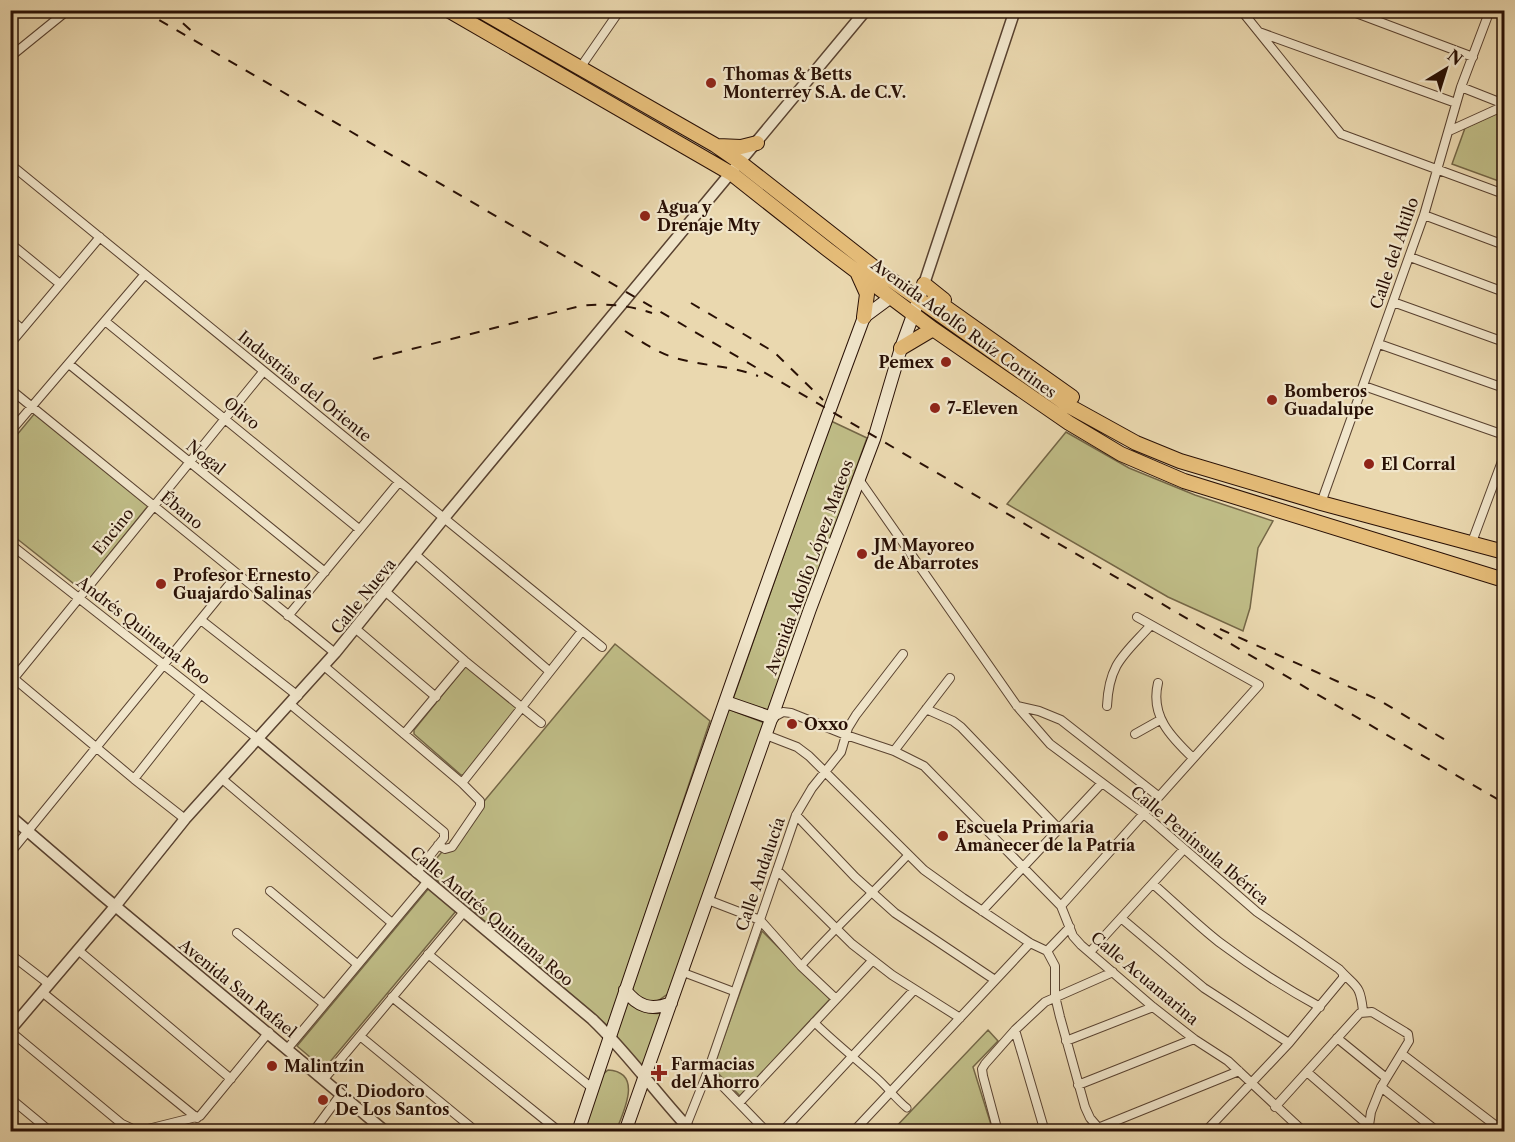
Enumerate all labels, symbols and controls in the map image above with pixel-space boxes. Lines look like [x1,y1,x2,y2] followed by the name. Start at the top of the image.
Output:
[1416,39,1476,99] north arrow
[1444,45,1467,69] text: N
[723,64,906,102] place label: Thomas & Betts Monterrey S.A. de C.V.
[704,76,718,90] marker: Thomas & Betts Monterrey S.A. de C.V.
[1365,194,1423,312] street label: Calle del Altillo
[656,197,761,235] place label: Agua y Drenaje Mty
[638,209,652,223] marker: Agua y Drenaje Mty
[867,253,1061,402] street label: Avenida Adolfo Ruíz Cortines
[234,326,376,446] street label: Industrias del Oriente
[879,352,935,372] place label: Pemex
[939,355,953,369] marker: Pemex
[1284,381,1374,419] place label: Bomberos Guadalupe
[220,392,264,434] street label: Olivo
[1265,393,1279,407] marker: Bomberos Guadalupe
[947,398,1018,418] place label: 7-Eleven
[928,401,942,415] marker: 7-Eleven
[183,435,230,479] street label: Nogal
[1381,454,1456,474] place label: El Corral
[760,457,857,678] street label: Avenida Adolfo López Mateos
[1362,457,1376,471] marker: El Corral
[157,487,207,533] street label: Ébano
[88,504,138,558] street label: Encino
[871,535,979,573] place label: JM Mayoreo de Abarrotes
[855,547,869,561] marker: JM Mayoreo de Abarrotes
[326,554,400,638] street label: Calle Nueva
[173,565,312,603] place label: Profesor Ernesto Guajardo Salinas
[72,571,215,689] street label: Andrés Quintana Roo
[154,577,168,591] marker: Profesor Ernesto Guajardo Salinas
[804,714,848,734] place label: Oxxo
[785,717,799,731] marker: Oxxo
[1127,781,1274,909] street label: Calle Península Ibérica
[731,814,789,934] street label: Calle Andalucía
[954,817,1136,855] place label: Escuela Primaria Amanecer de la Patria
[936,829,950,843] marker: Escuela Primaria Amanecer de la Patria
[406,842,578,990] street label: Calle Andrés Quintana Roo
[1087,927,1203,1029] street label: Calle Acuamarina
[174,934,301,1042] street label: Avenida San Rafael
[671,1054,759,1092] place label: Farmacias del Ahorro
[284,1056,365,1076] place label: Malintzin
[265,1059,279,1073] marker: Malintzin
[652,1066,666,1080] marker: Farmacias del Ahorro
[335,1081,450,1119] place label: C. Diodoro De Los Santos
[316,1093,330,1107] marker: C. Diodoro De Los Santos

